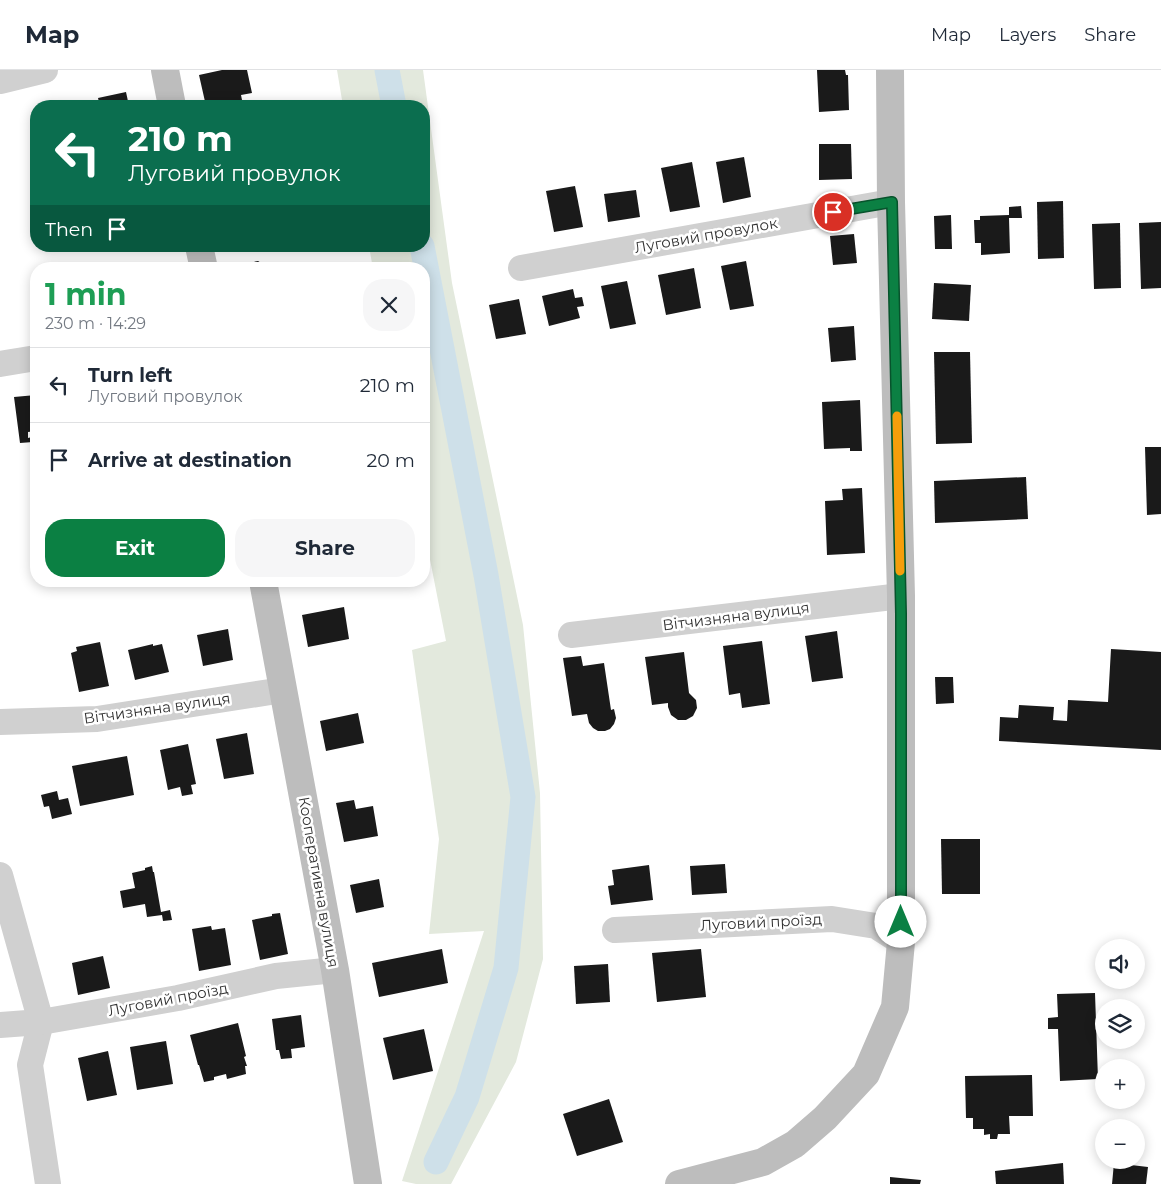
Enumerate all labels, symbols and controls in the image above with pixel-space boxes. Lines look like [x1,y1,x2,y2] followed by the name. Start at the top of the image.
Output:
[25,20,79,49] text: Map
[931,24,971,46] text: Map
[999,24,1056,46] text: Layers
[1084,24,1136,46] text: Share
[128,117,233,160] text: 210 m
[45,120,110,185] icon: left
[128,160,341,187] text: Луговий провулок
[812,191,854,233] pin
[819,198,847,226] icon: arrive
[633,213,779,257] street label: Луговий провулок
[103,215,131,243] icon: arrive
[45,218,93,241] text: Then
[45,276,126,313] text: 1 min
[363,279,415,331] button: close
[45,314,146,333] text: 230 m · 14:29
[88,364,173,387] text: Turn left
[45,371,73,399] icon: left
[360,374,415,397] text: 210 m
[88,387,243,406] text: Луговий провулок
[45,446,73,474] icon: arrive
[88,449,292,472] text: Arrive at destination
[367,449,415,472] text: 20 m
[45,519,225,577] button: Exit
[235,519,415,577] button: Share
[661,598,811,634] street label: Вітчизняна вулиця
[82,688,232,728] street label: Вітчизняна вулиця
[295,795,343,969] street label: Кооперативна вулиця
[874,895,926,947] position arrow
[700,909,823,935] street label: Луговий проїзд
[1095,939,1145,1169] map controls
[1095,939,1145,989] button: sound
[106,978,230,1020] street label: Луговий проїзд
[1095,999,1145,1049] button: layers
[1095,1059,1145,1109] button: +
[1095,1119,1145,1169] button: −

